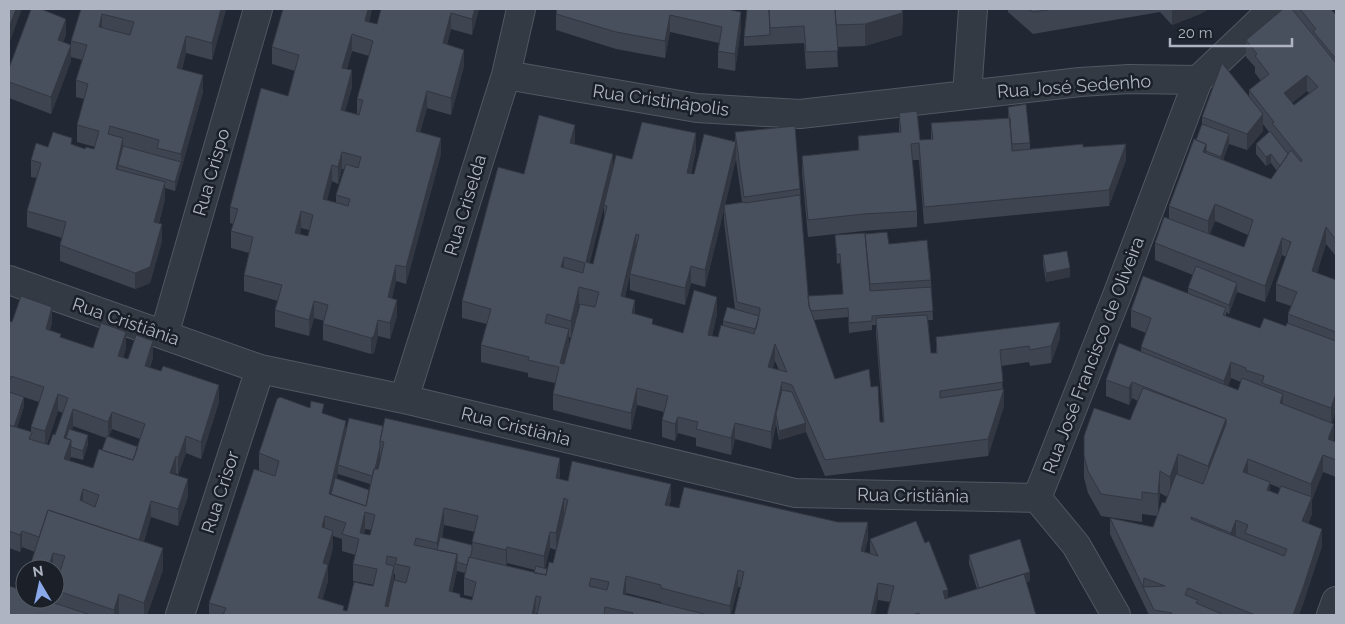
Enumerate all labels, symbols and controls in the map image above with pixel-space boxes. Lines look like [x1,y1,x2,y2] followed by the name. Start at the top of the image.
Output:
[1170,15,1292,47] scale bar
[1178,24,1213,42] text: 20 m
[996,70,1152,102] street label: Rua José Sedenho
[591,80,731,120] street label: Rua Cristinápolis
[189,126,234,218] street label: Rua Crispo
[440,152,490,258] street label: Rua Criselda
[1038,234,1148,476] street label: Rua José Francisco de Oliveira
[70,293,182,349] street label: Rua Cristiânia
[459,402,573,450] street label: Rua Cristiânia
[197,448,243,536] street label: Rua Crisor
[857,484,969,506] street label: Rua Cristiânia
[15,559,65,609] north arrow
[31,562,44,580] text: N

